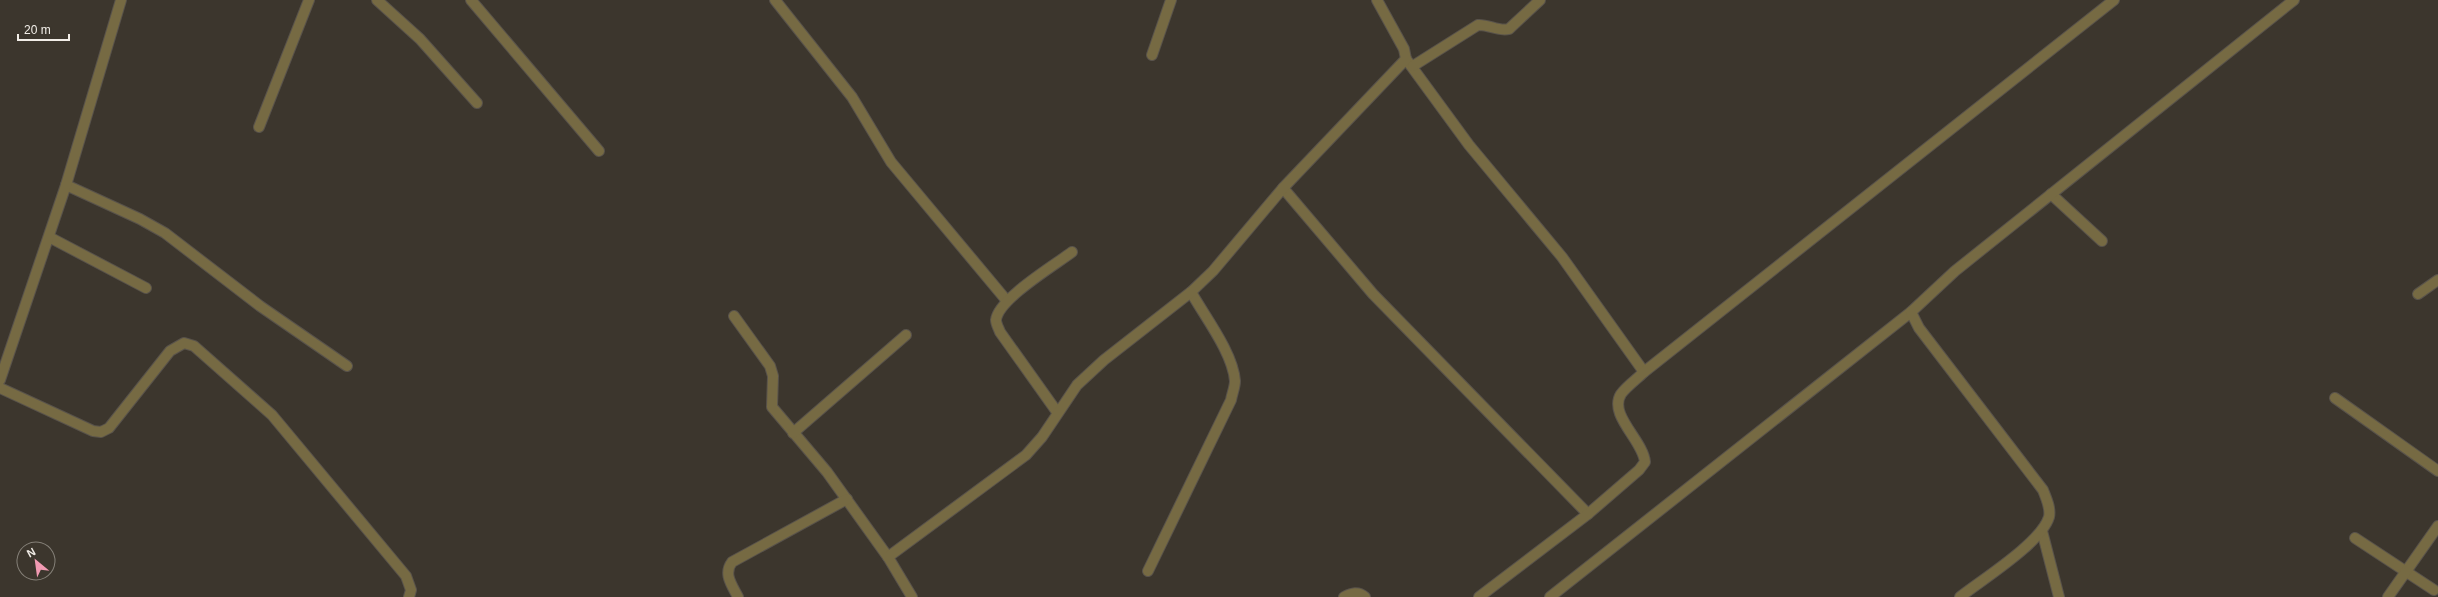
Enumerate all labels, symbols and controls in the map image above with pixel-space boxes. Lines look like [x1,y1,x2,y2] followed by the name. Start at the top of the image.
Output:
[18,16,69,42] scale bar
[24,23,51,37] text: 20 m
[16,541,56,581] north arrow
[25,545,38,559] text: N

